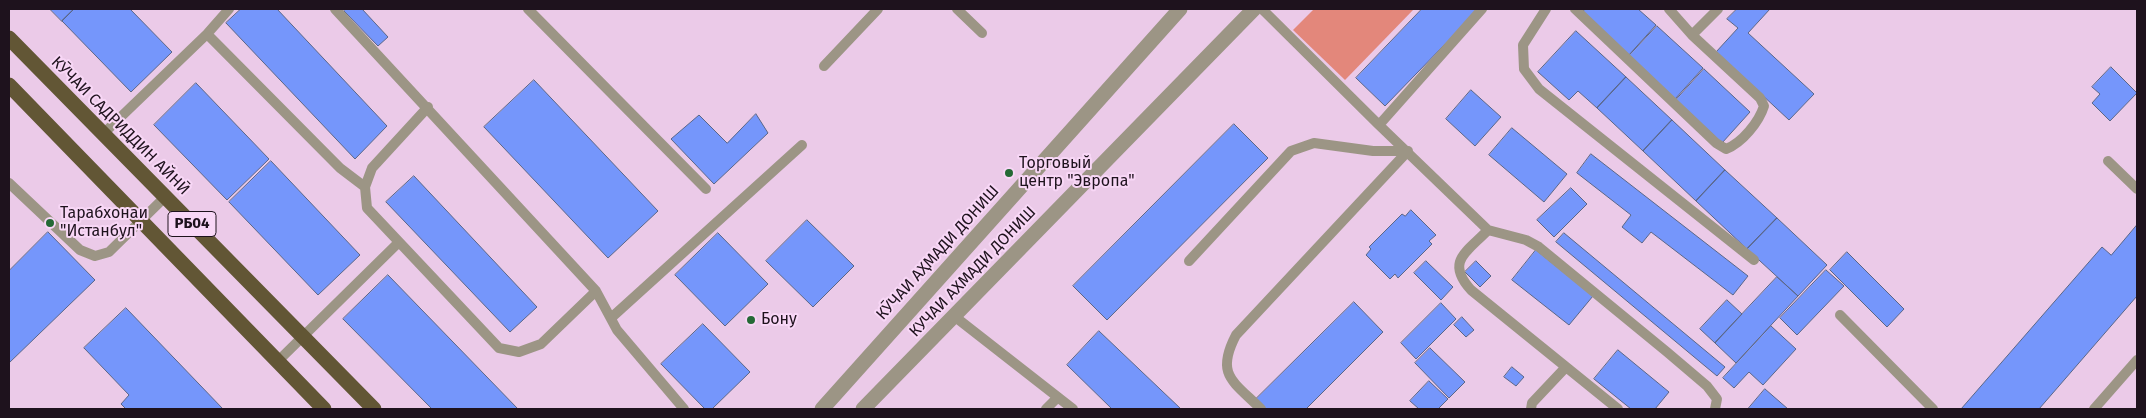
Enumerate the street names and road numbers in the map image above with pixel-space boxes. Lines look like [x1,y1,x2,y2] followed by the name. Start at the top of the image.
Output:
[47,53,193,199] street label: КӮЧАИ САДРИДДИН АЙНӢ
[873,182,1003,324] street label: КӮЧАИ АҲМАДИ ДОНИШ
[906,203,1040,341] street label: КУЧАИ АХМАДИ ДОНИШ
[168,212,216,236] road number: РБ04

